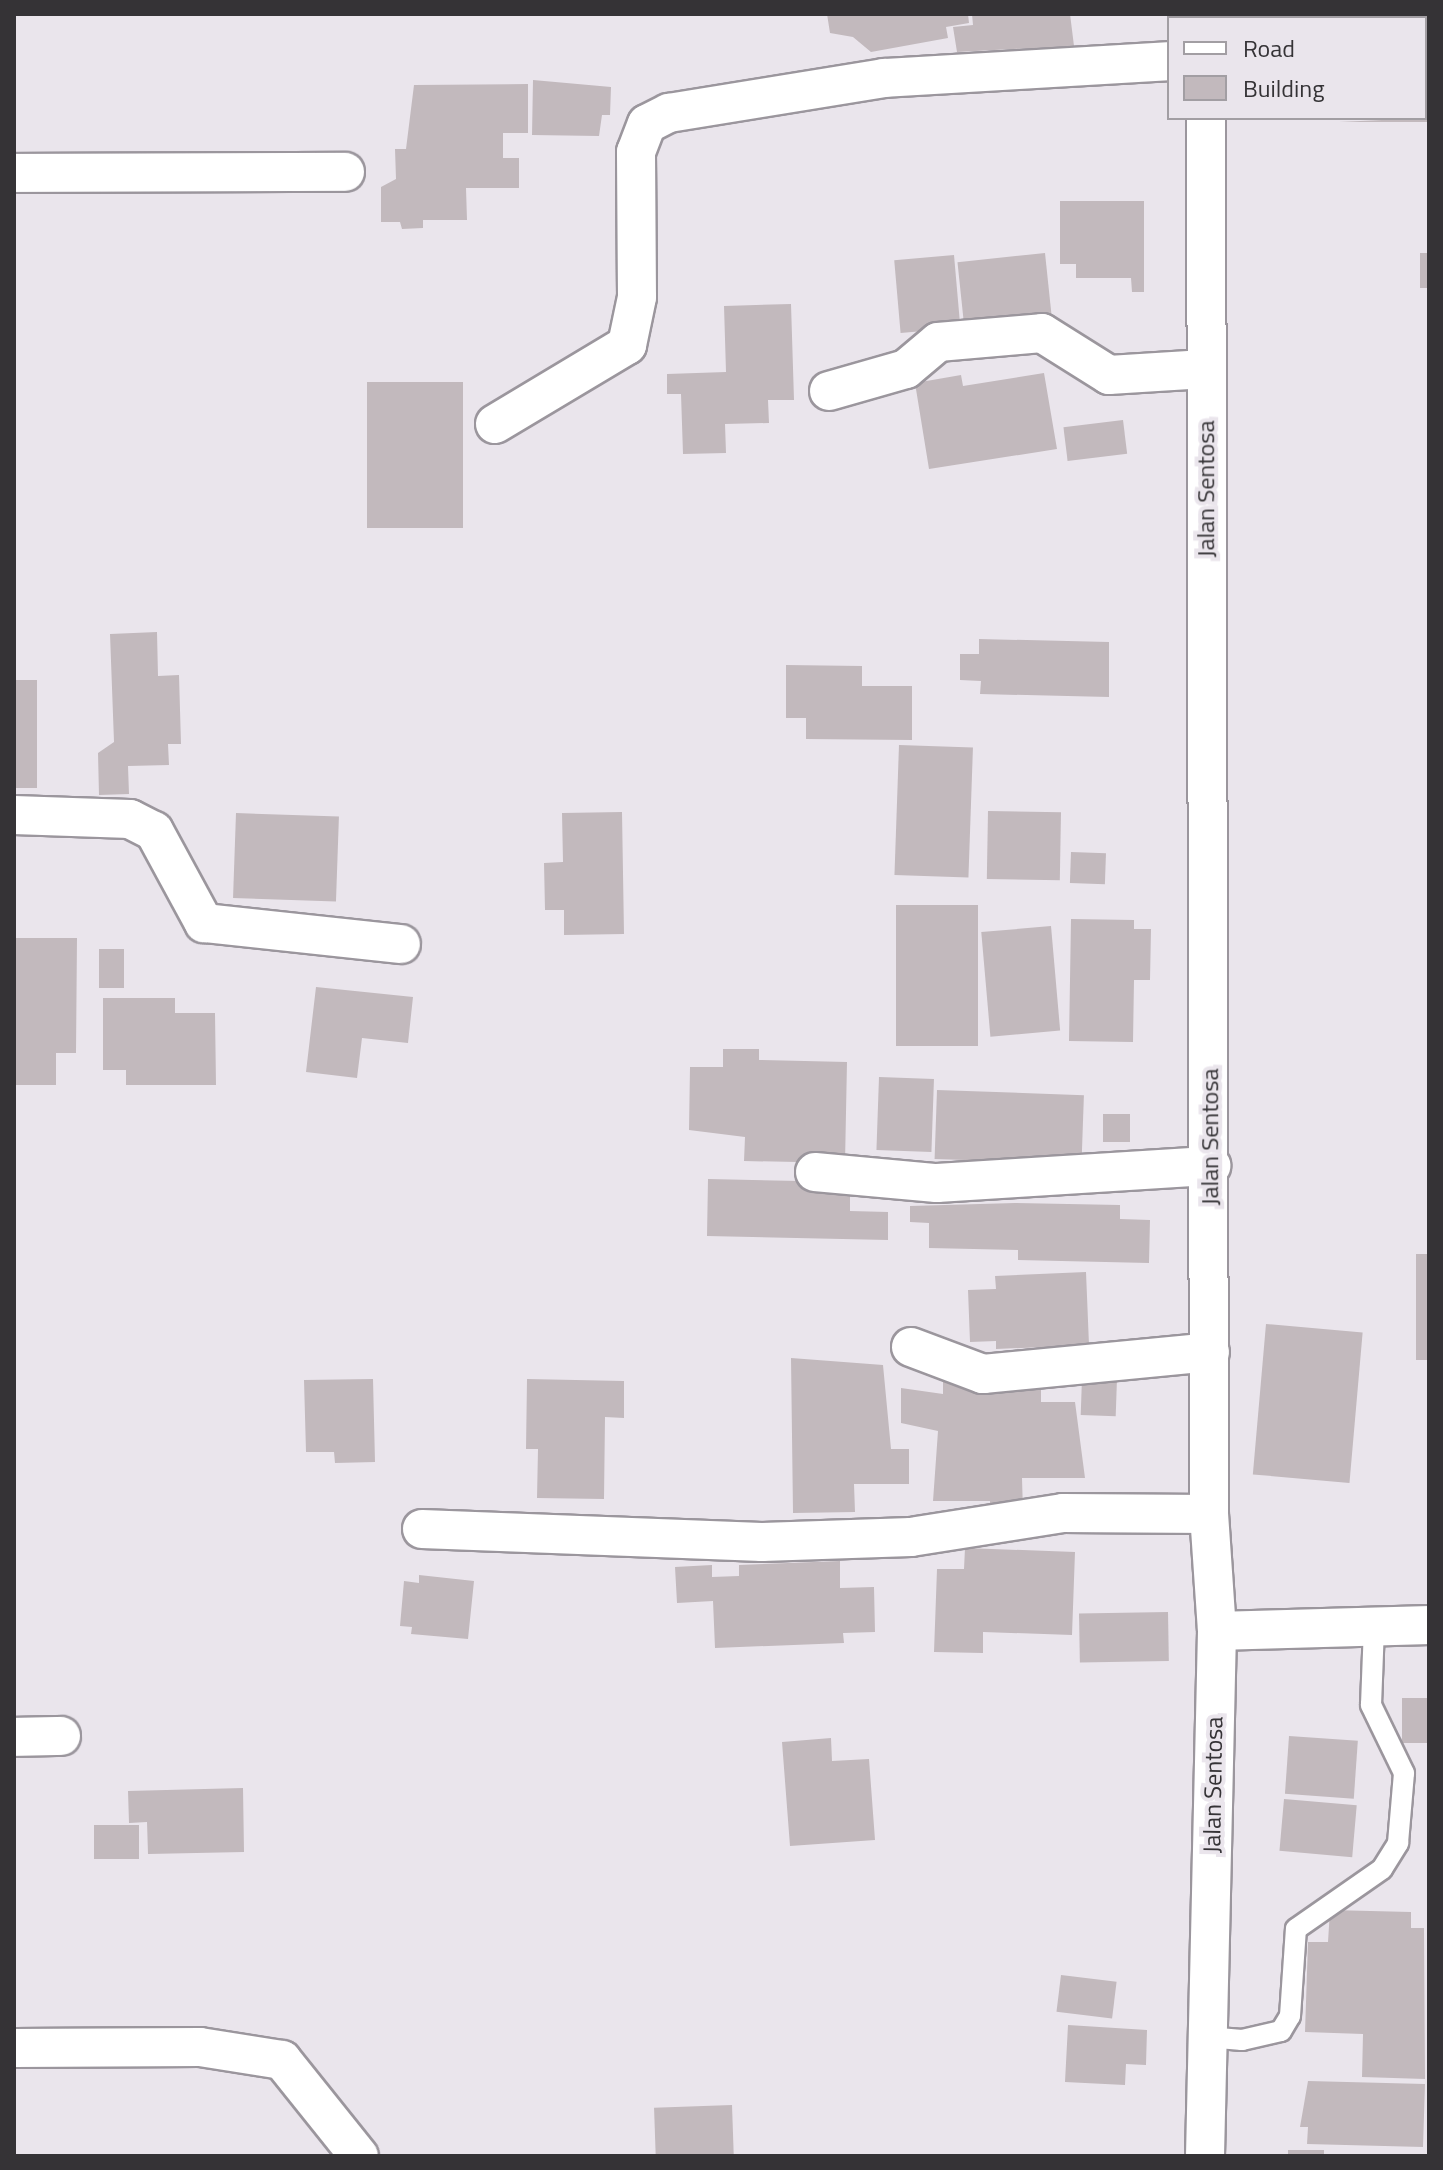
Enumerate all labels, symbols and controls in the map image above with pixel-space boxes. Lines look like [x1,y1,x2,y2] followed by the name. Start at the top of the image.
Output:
[1167,16,1427,120] legend
[1243,30,1295,66] text: Road
[1243,70,1325,106] text: Building
[1192,421,1220,557] street label: Jalan Sentosa
[1196,1069,1224,1205] street label: Jalan Sentosa
[1197,1716,1229,1854] street label: Jalan Sentosa

